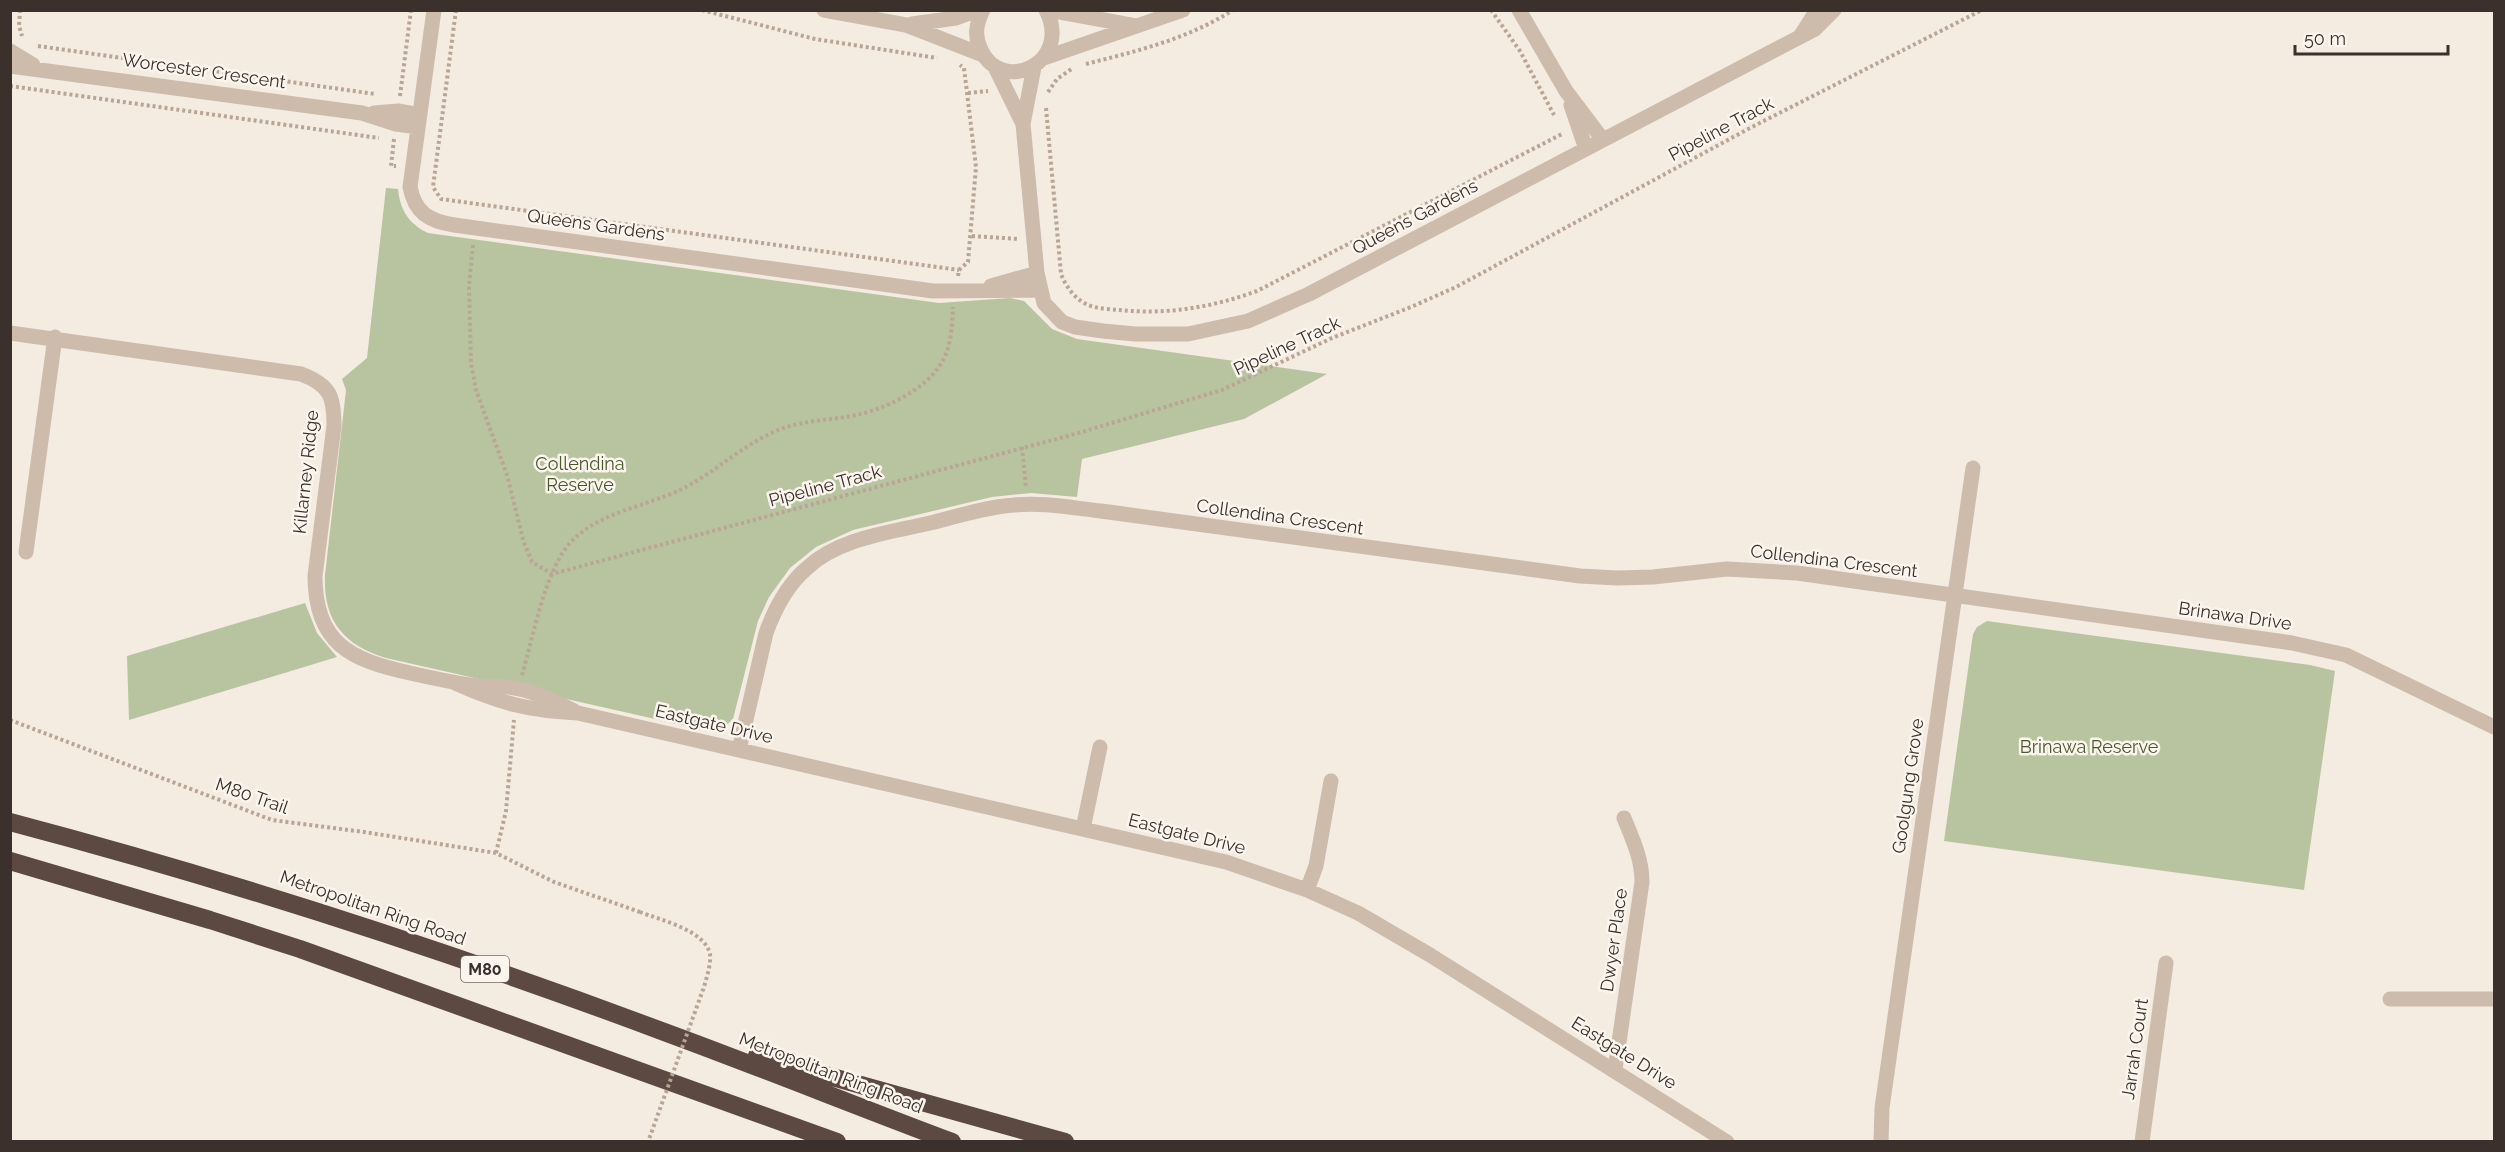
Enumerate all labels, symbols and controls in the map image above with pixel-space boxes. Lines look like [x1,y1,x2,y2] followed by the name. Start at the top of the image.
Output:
[2295,18,2448,56] scale bar
[2304,28,2346,49] text: 50 m
[121,49,287,92] street label: Worcester Crescent
[1665,92,1777,165] street label: Pipeline Track
[1349,175,1481,258] street label: Queens Gardens
[526,204,667,245] street label: Queens Gardens
[1230,311,1344,379] street label: Pipeline Track
[289,408,322,535] street label: Killarney Ridge
[535,453,625,495] park label: Collendina Reserve
[766,460,884,511] street label: Pipeline Track
[1195,494,1365,539] street label: Collendina Crescent
[1749,540,1919,581] street label: Collendina Crescent
[2177,597,2293,634] street label: Brinawa Drive
[653,700,775,747] street label: Eastgate Drive
[1888,717,1927,855] street label: Goolgung Grove
[2020,736,2159,757] park label: Brinawa Reserve
[213,773,292,818] street label: M80 Trail
[1126,809,1248,858] street label: Eastgate Drive
[277,866,469,949] street label: Metropolitan Ring Road
[1596,886,1631,993] street label: Dwyer Place
[461,956,509,982] road number: M80
[2117,997,2152,1101] street label: Jarrah Court
[1568,1012,1681,1094] street label: Eastgate Drive
[736,1028,926,1117] street label: Metropolitan Ring Road

